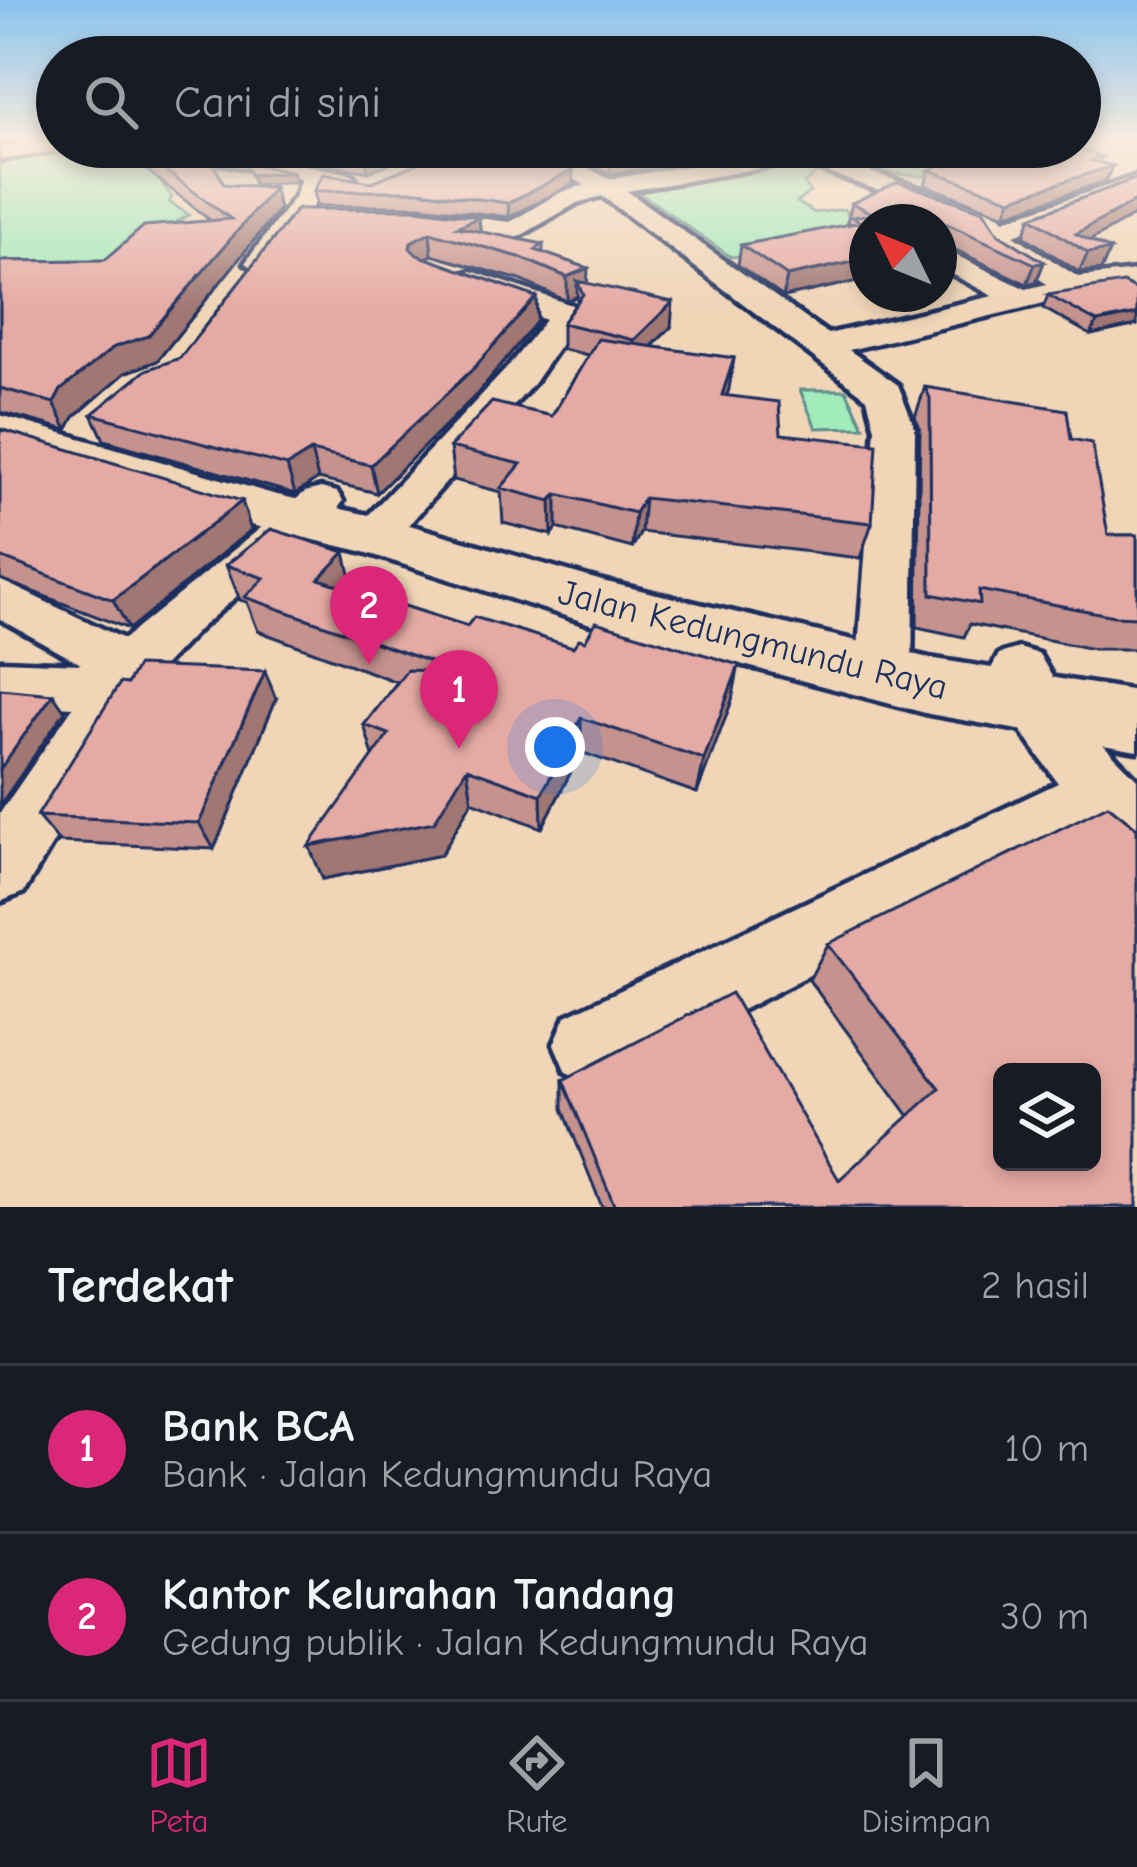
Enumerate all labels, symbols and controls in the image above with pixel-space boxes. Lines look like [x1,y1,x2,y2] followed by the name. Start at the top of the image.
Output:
[36,36,1101,168] search box
[78,69,144,135] icon: search
[174,76,381,128] text: Cari di sini
[849,204,957,312] north arrow
[330,566,408,665] pin: 2
[554,572,952,708] street label: Jalan Kedungmundu Raya
[420,650,498,749] pin: 1
[525,717,585,777] your location
[993,1063,1101,1171] map controls
[993,1063,1101,1171] button: layers
[48,1256,233,1315] text: Terdekat
[981,1263,1089,1308] text: 2 hasil
[162,1400,354,1452] text: Bank BCA
[79,1426,95,1471] text: 1
[1005,1426,1089,1471] text: 10 m
[162,1452,712,1497] text: Bank · Jalan Kedungmundu Raya
[162,1568,677,1620] text: Kantor Kelurahan Tandang
[77,1594,97,1639] text: 2
[1000,1594,1089,1639] text: 30 m
[162,1620,869,1665] text: Gedung publik · Jalan Kedungmundu Raya
[146,1730,212,1840] tab: Peta
[504,1730,570,1840] tab: Rute
[862,1730,991,1840] tab: Disimpan

